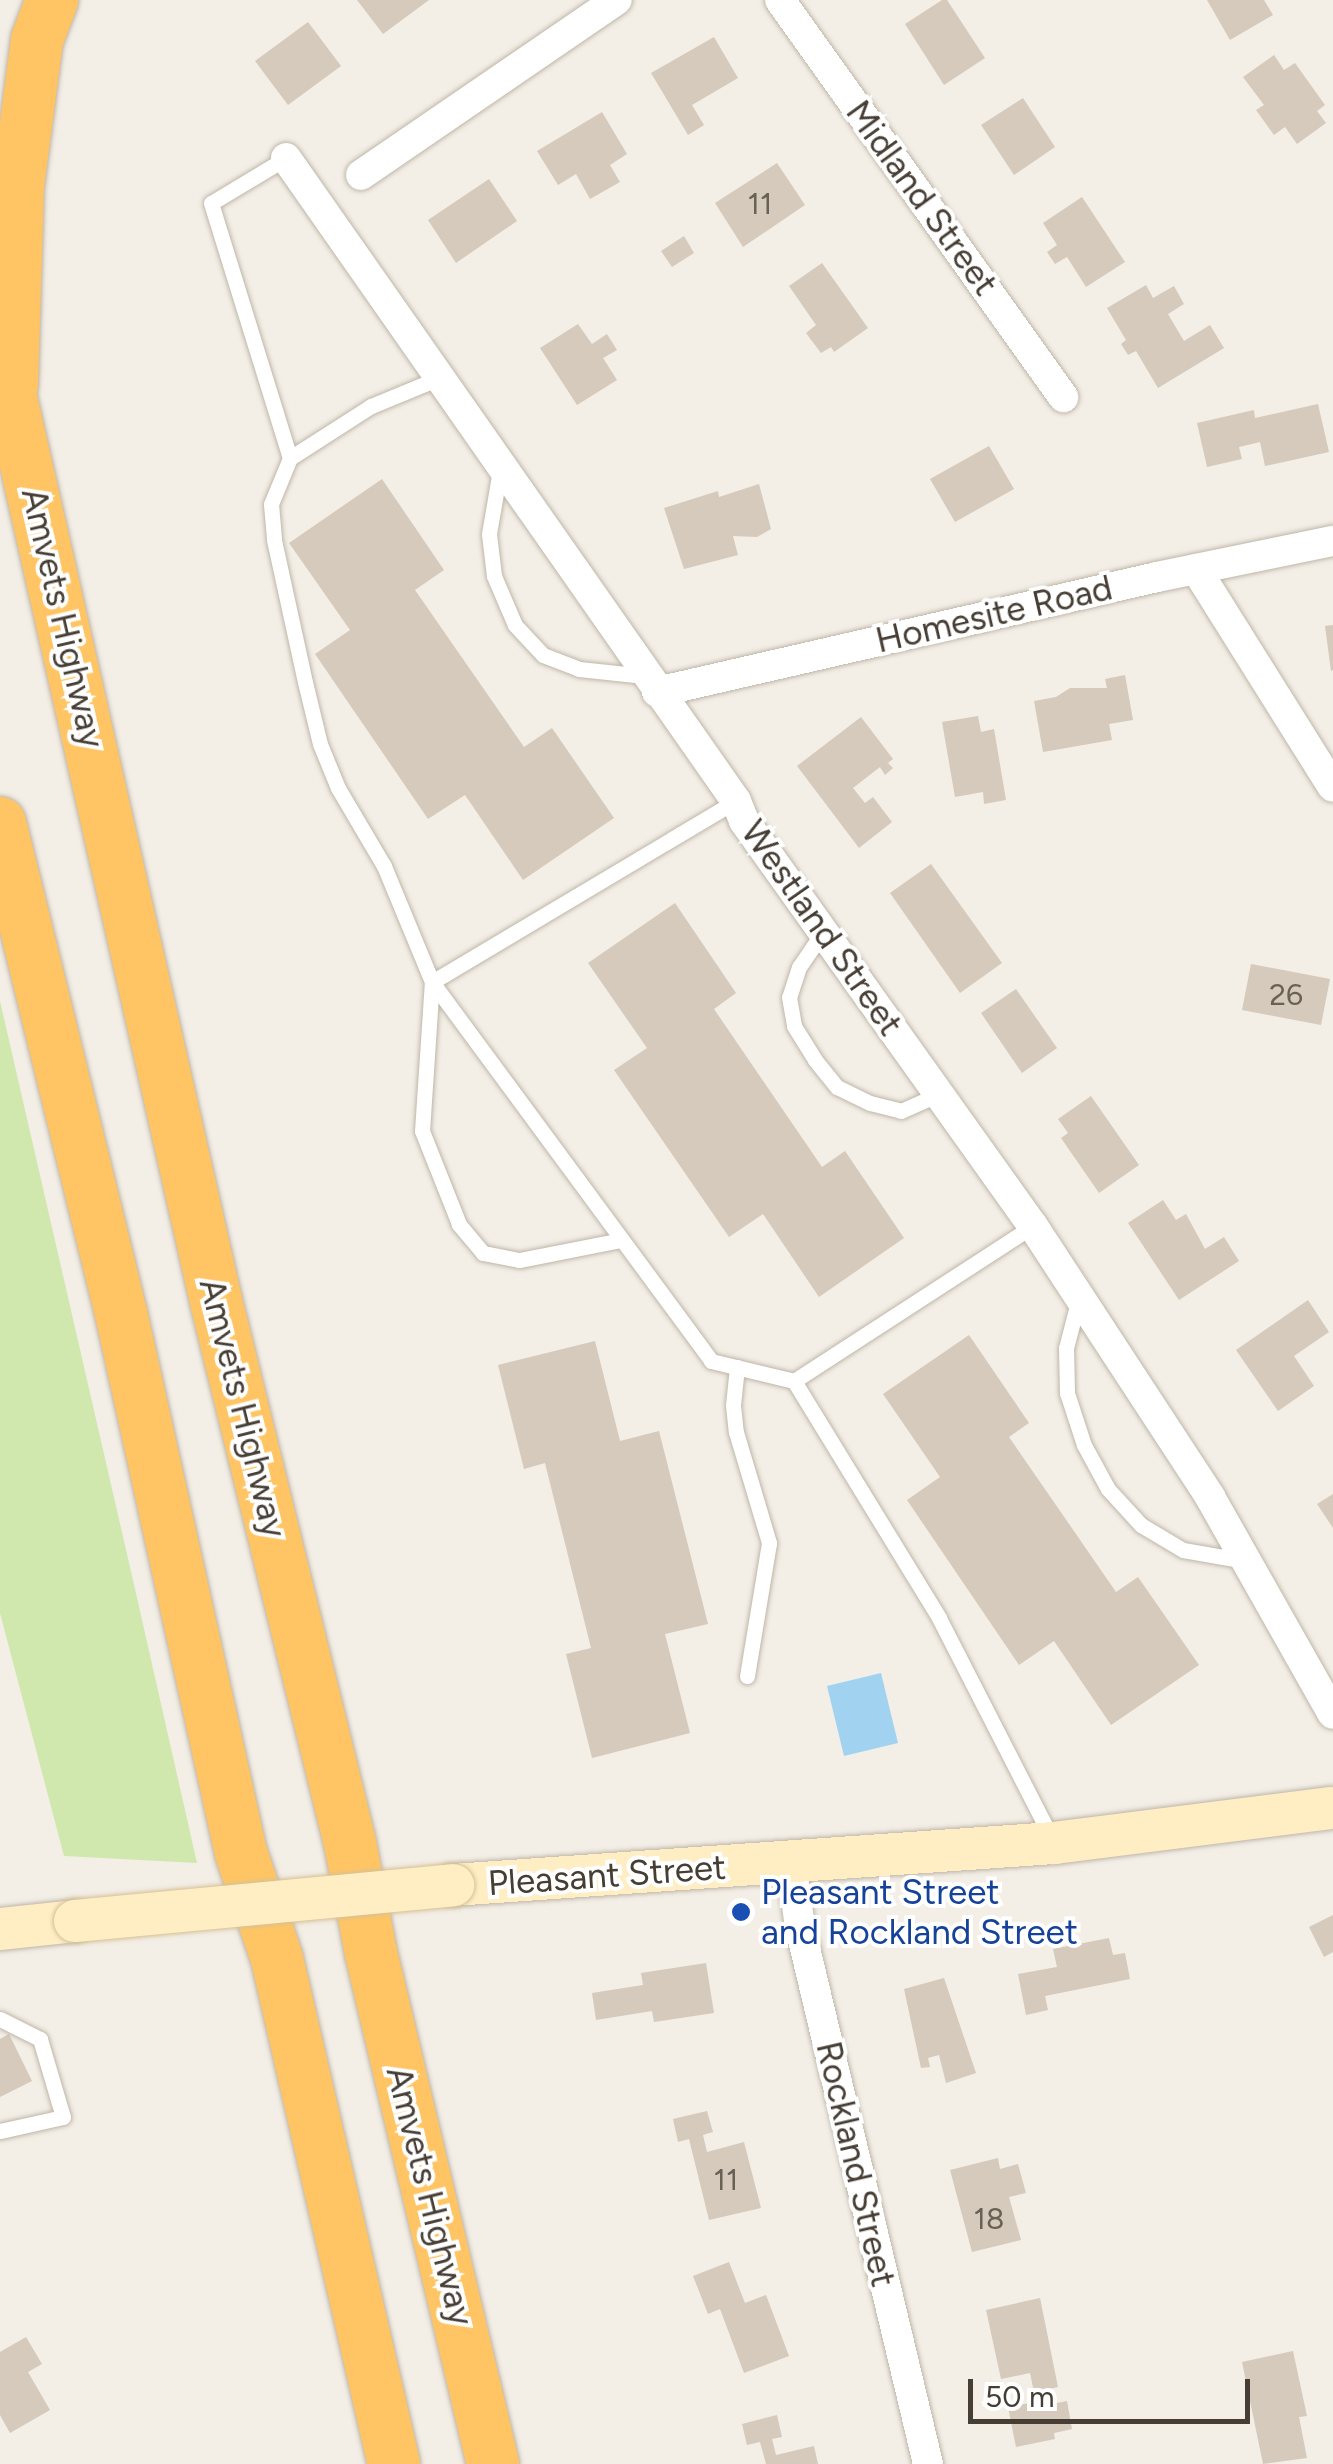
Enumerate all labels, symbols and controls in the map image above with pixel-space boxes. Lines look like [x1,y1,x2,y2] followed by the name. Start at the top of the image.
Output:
[837,92,1007,304] street label: Midland Street
[748,186,772,222] house number: 11
[13,484,113,752] street label: Amvets Highway
[872,566,1116,662] street label: Homesite Road
[732,812,912,1044] street label: Westland Street
[1269,977,1303,1013] house number: 26
[191,1274,295,1542] street label: Amvets Highway
[487,1846,727,1904] street label: Pleasant Street
[761,1871,1078,1953] place label: Pleasant Street and Rockland Street
[730,1901,752,1923] marker: Pleasant Street and Rockland Street
[807,2037,905,2291] street label: Rockland Street
[378,2062,482,2330] street label: Amvets Highway
[714,2162,738,2198] house number: 11
[974,2201,1004,2237] house number: 18
[973,2359,1256,2421] scale bar
[985,2378,1054,2415] text: 50 m

